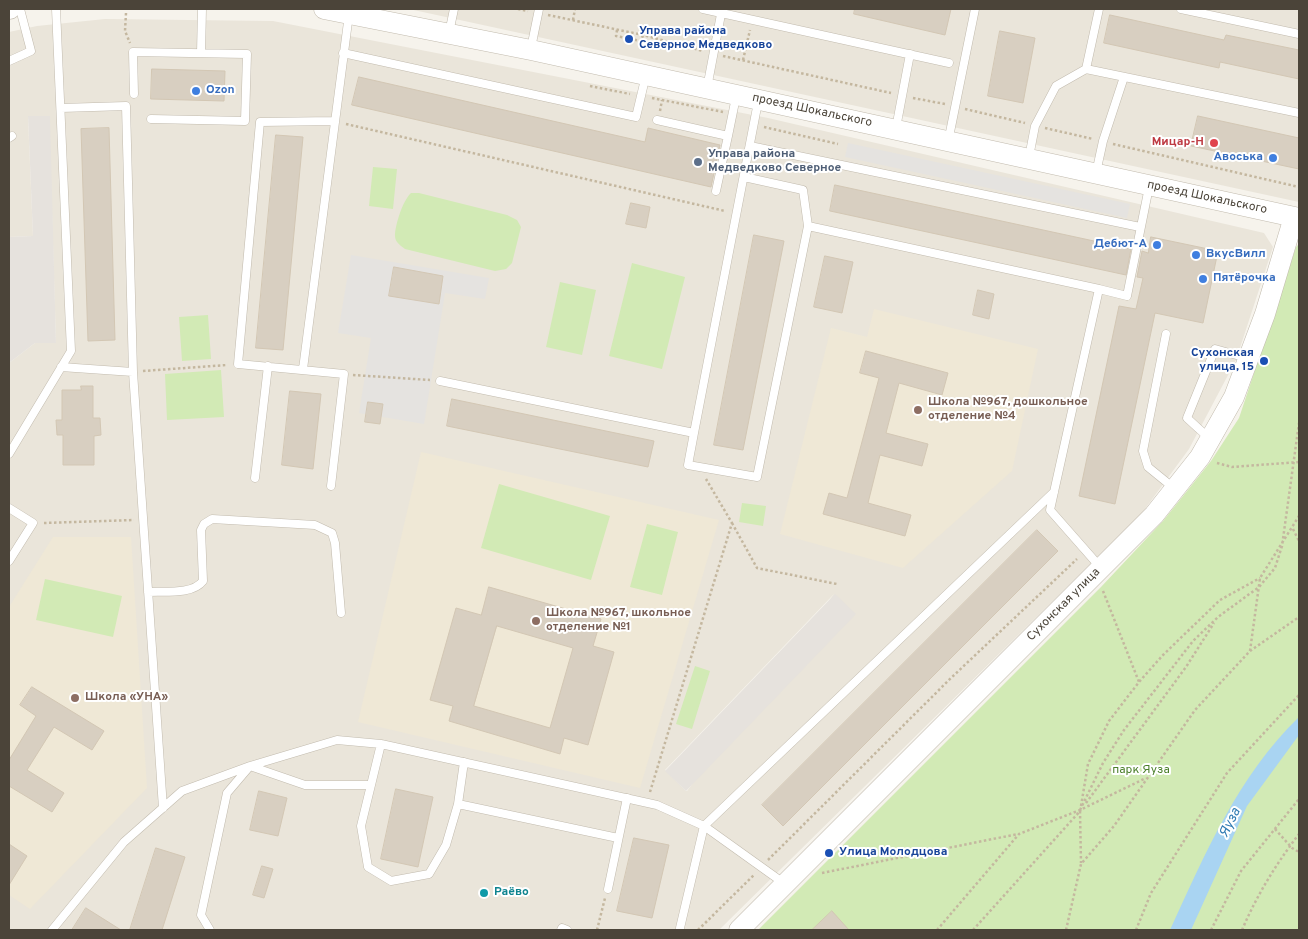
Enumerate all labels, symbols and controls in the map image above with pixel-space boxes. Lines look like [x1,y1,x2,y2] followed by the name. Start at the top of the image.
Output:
[639,25,772,53] place label: Управа района Северное Медведково
[623,33,635,45] marker: Управа района Северное Медведково
[206,84,235,98] place label: Ozon
[190,85,202,97] marker: Ozon
[751,91,873,131] street label: проезд Шокальского
[1152,136,1204,150] place label: Мицар-Н
[1208,137,1220,149] marker: Мицар-Н
[708,148,841,176] place label: Управа района Медведково Северное
[1213,151,1263,165] place label: Авоська
[1267,152,1279,164] marker: Авоська
[692,156,704,168] marker: Управа района Медведково Северное
[1146,178,1268,218] street label: проезд Шокальского
[1094,238,1147,252] place label: Дебют-А
[1151,239,1163,251] marker: Дебют-А
[1206,248,1266,262] place label: ВкусВилл
[1190,249,1202,261] marker: ВкусВилл
[1213,272,1276,286] place label: Пятёрочка
[1197,273,1209,285] marker: Пятёрочка
[1191,347,1254,375] place label: Сухонская улица, 15
[1258,355,1270,367] marker: Сухонская улица, 15
[928,396,1088,424] place label: Школа №967, дошкольное отделение №4
[912,404,924,416] marker: Школа №967, дошкольное отделение №4
[1024,565,1104,645] street label: Сухонская улица
[546,607,691,635] place label: Школа №967, школьное отделение №1
[530,615,542,627] marker: Школа №967, школьное отделение №1
[85,691,168,705] place label: Школа «УНА»
[69,692,81,704] marker: Школа «УНА»
[1112,764,1170,778] park label: парк Яуза
[1217,806,1245,840] water label: Яуза
[839,846,947,860] place label: Улица Молодцова
[823,847,835,859] marker: Улица Молодцова
[494,886,529,900] place label: Раёво
[478,887,490,899] marker: Раёво

